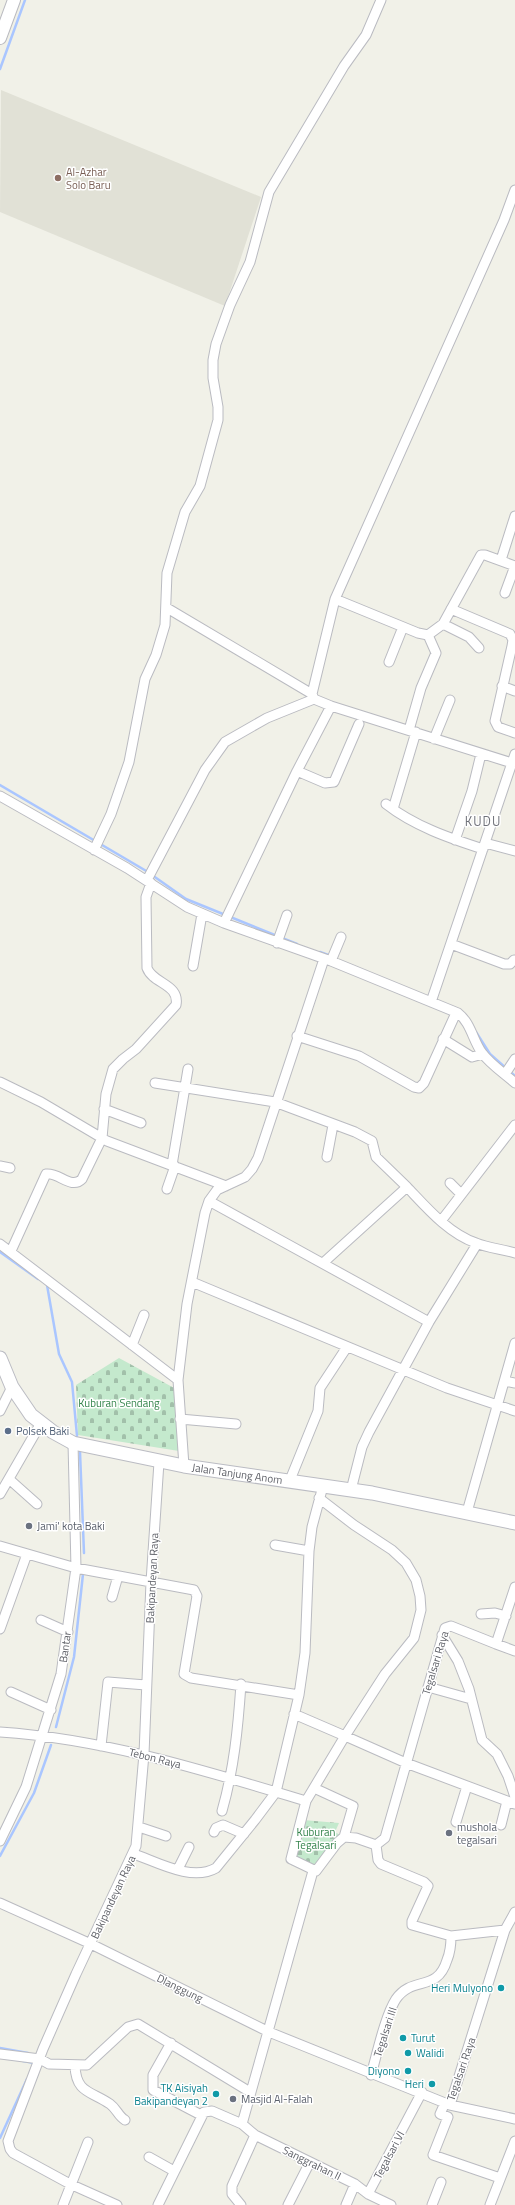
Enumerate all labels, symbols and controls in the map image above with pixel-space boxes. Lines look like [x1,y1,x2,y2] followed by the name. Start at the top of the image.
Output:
[66,164,111,193] place label: Al-Azhar Solo Baru
[53,173,63,183] marker: Al-Azhar Solo Baru
[465,811,501,831] district label: KUDU
[78,1395,160,1411] park label: Kuburan Sendang
[16,1423,69,1439] place label: Polsek Baki
[3,1426,13,1436] marker: Polsek Baki
[191,1459,283,1488] street label: Jalan Tanjung Anom
[37,1518,105,1534] place label: Jami' kota Baki
[24,1521,34,1531] marker: Jami' kota Baki
[142,1532,162,1624] street label: Bakipandeyan Raya
[418,1629,452,1697] street label: Tegalsari Raya
[55,1630,75,1664] street label: Bantar
[127,1744,183,1772] street label: Tebon Raya
[457,1819,497,1848] place label: mushola tegalsari
[296,1824,336,1853] park label: Kuburan Tegalsari
[444,1828,454,1838] marker: mushola tegalsari
[87,1852,140,1941] street label: Bakipandeyan Raya
[154,1970,206,2006] street label: Dlanggung
[431,1980,493,1996] place label: Heri Mulyono
[496,1983,506,1993] marker: Heri Mulyono
[369,2005,401,2059] street label: Tegalsari III
[411,2030,435,2046] place label: Turut
[398,2033,408,2043] marker: Turut
[443,2035,480,2103] street label: Tegalsari Raya
[416,2045,444,2061] place label: Walidi
[403,2048,413,2058] marker: Walidi
[368,2063,400,2079] place label: Diyono
[403,2066,413,2076] marker: Diyono
[405,2076,424,2092] place label: Heri
[427,2079,437,2089] marker: Heri
[134,2080,208,2109] place label: TK Aisiyah Bakipandeyan 2
[211,2089,221,2099] marker: TK Aisiyah Bakipandeyan 2
[241,2091,313,2107] place label: Masjid Al-Falah
[228,2094,238,2104] marker: Masjid Al-Falah
[370,2128,408,2182] street label: Tegalsari VI
[280,2142,344,2184] street label: Sanggrahan II

